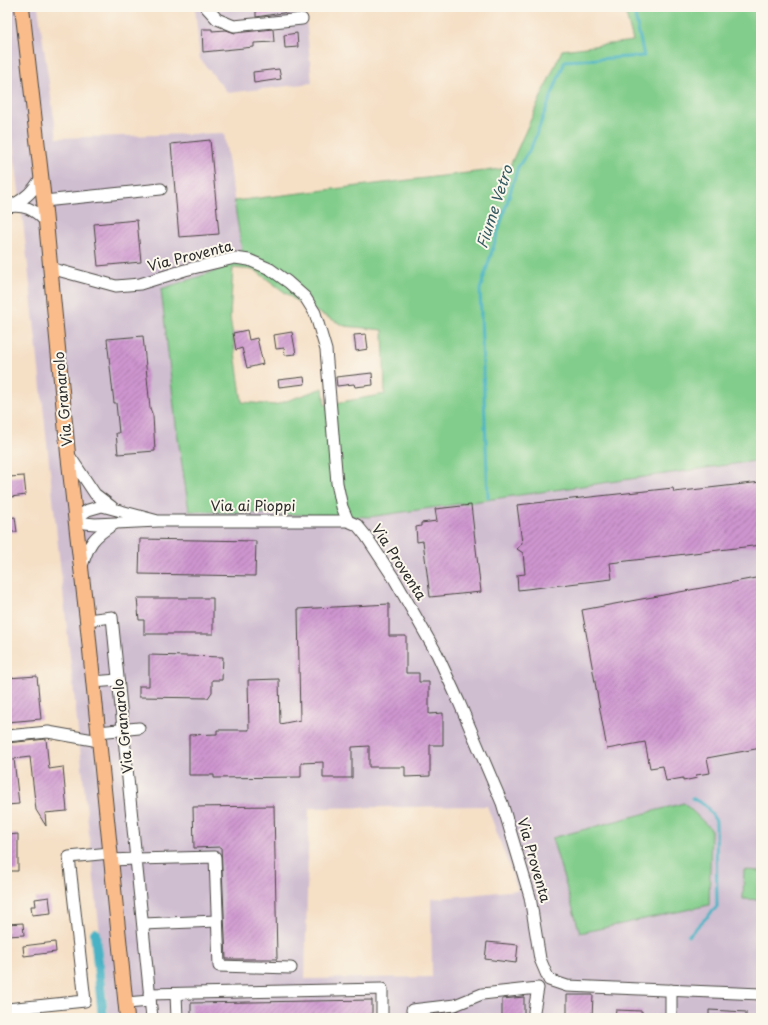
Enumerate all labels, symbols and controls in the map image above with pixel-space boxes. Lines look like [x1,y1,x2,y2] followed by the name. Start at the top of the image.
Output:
[469,161,518,251] water label: Fiume Vetro
[145,235,235,276] street label: Via Proventa
[48,351,77,447] street label: Via Granarolo
[211,495,295,516] street label: Via ai Pioppi
[367,519,432,604] street label: Via Proventa
[107,677,138,775] street label: Via Granarolo
[512,815,557,905] street label: Via Proventa

